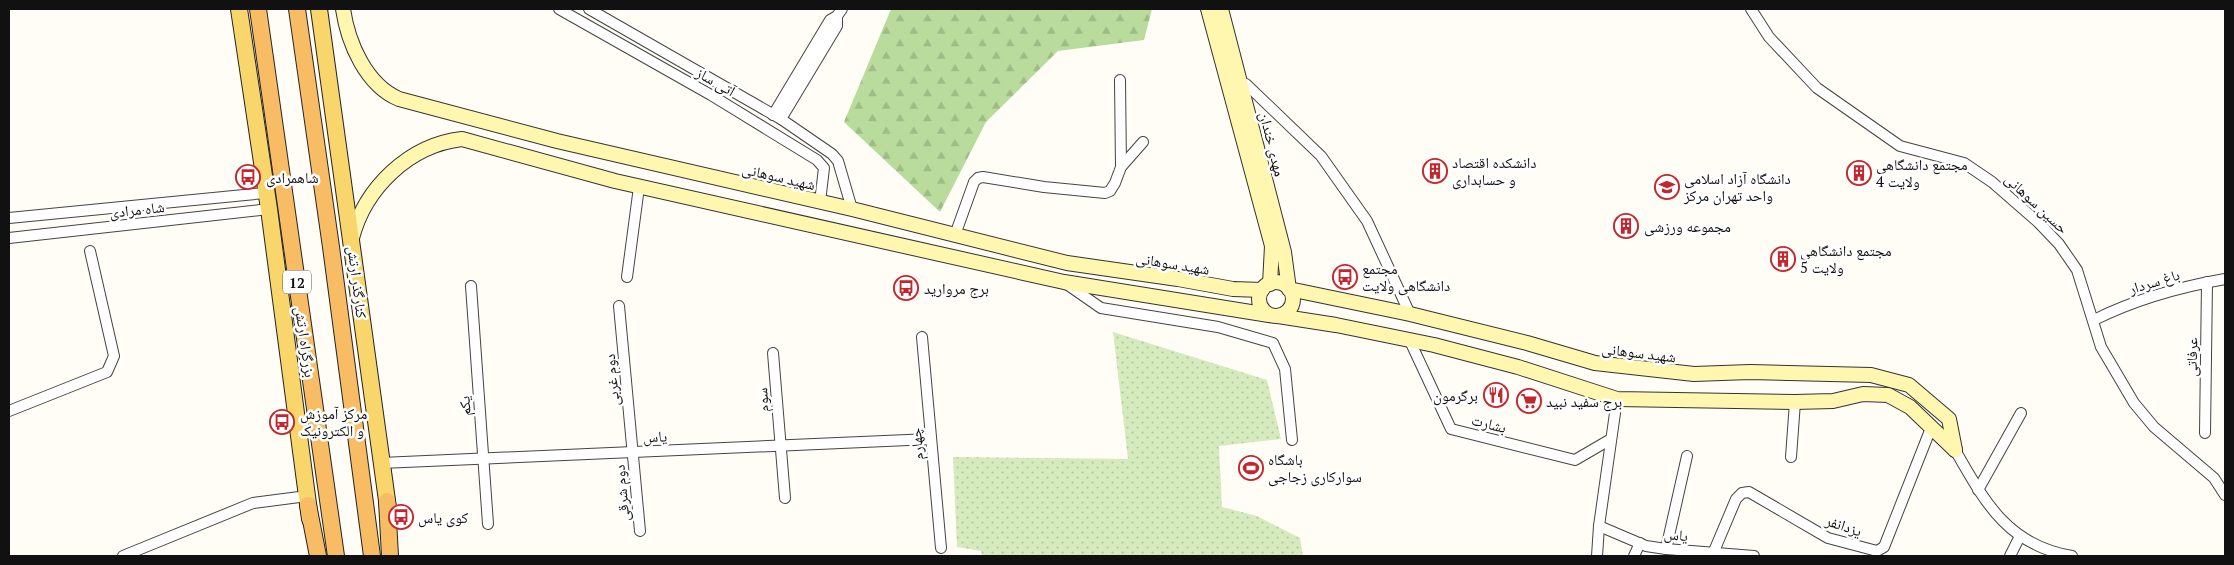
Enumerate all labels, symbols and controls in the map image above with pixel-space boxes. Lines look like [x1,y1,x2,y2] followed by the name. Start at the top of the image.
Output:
[691,61,740,102] street label: آتی ساز
[1254,110,1291,179] street label: مهدی خندان
[1452,152,1537,190] place label: دانشکده اقتصاد و حسابداری
[1876,154,1968,191] place label: مجتمع دانشگاهی ولایت 4
[740,158,818,195] street label: شهید سوهانی
[1422,158,1448,184] building icon: دانشکده اقتصاد و حسابداری
[1846,160,1872,186] building icon: مجتمع دانشگاهی ولایت 4
[235,164,261,190] bus stop icon: شاهمرادی
[266,167,319,188] place label: شاهمرادی
[1683,168,1791,206] place label: دانشگاه آزاد اسلامی واحد تهران مرکز
[2000,168,2073,239] street label: حسین سوهانی
[1654,174,1680,200] school or university icon: دانشگاه آزاد اسلامی واحد تهران مرکز
[108,196,166,223] street label: شاه مرادی
[1613,213,1639,239] building icon: مجموعه ورزشی
[1644,216,1731,237] place label: مجموعه ورزشی
[1800,240,1892,277] place label: مجتمع دانشگاهی ولایت 5
[343,245,372,319] street label: کنارگذر ارتش
[1770,246,1796,272] building icon: مجتمع دانشگاهی ولایت 5
[1134,247,1211,280] street label: شهید سوهانی
[1362,258,1450,296] place label: مجتمع دانشگاهی ولایت
[1332,264,1358,290] bus stop icon: مجتمع دانشگاهی ولایت
[2125,264,2182,299] street label: باغ سردار
[283,270,311,294] road number: 12
[893,275,919,301] bus stop icon: برج مروارید
[924,278,989,299] place label: برج مروارید
[290,305,321,379] street label: بزرگراه ارتش
[2181,337,2202,377] street label: عرفاتی
[1601,338,1677,367] street label: شهید سوهانی
[599,353,624,407] street label: دوم غربی
[1483,382,1509,408] restaurant icon: برگرمون
[1433,385,1478,406] place label: برگرمون
[751,387,774,413] street label: سوم
[1516,388,1542,414] supermarket icon: برج سفید نبید
[1546,391,1622,412] place label: برج سفید نبید
[453,395,476,417] street label: یکم
[300,403,367,440] place label: مرکز آموزش و الکترونیک
[269,409,295,435] bus stop icon: مرکز آموزش و الکترونیک
[1469,409,1509,437] street label: بشارت
[642,425,668,448] street label: یاس
[905,427,928,461] street label: چهارم
[1268,449,1362,487] place label: باشگاه سواركاری زجاجی
[1238,455,1264,481] sports icon: باشگاه سواركاری زجاجی
[609,464,634,522] street label: دوم شرقی
[388,504,414,530] bus stop icon: کوی یاس
[418,507,468,528] place label: کوی یاس
[1822,509,1865,541] street label: یزدانفر
[1663,523,1689,546] street label: یاس

